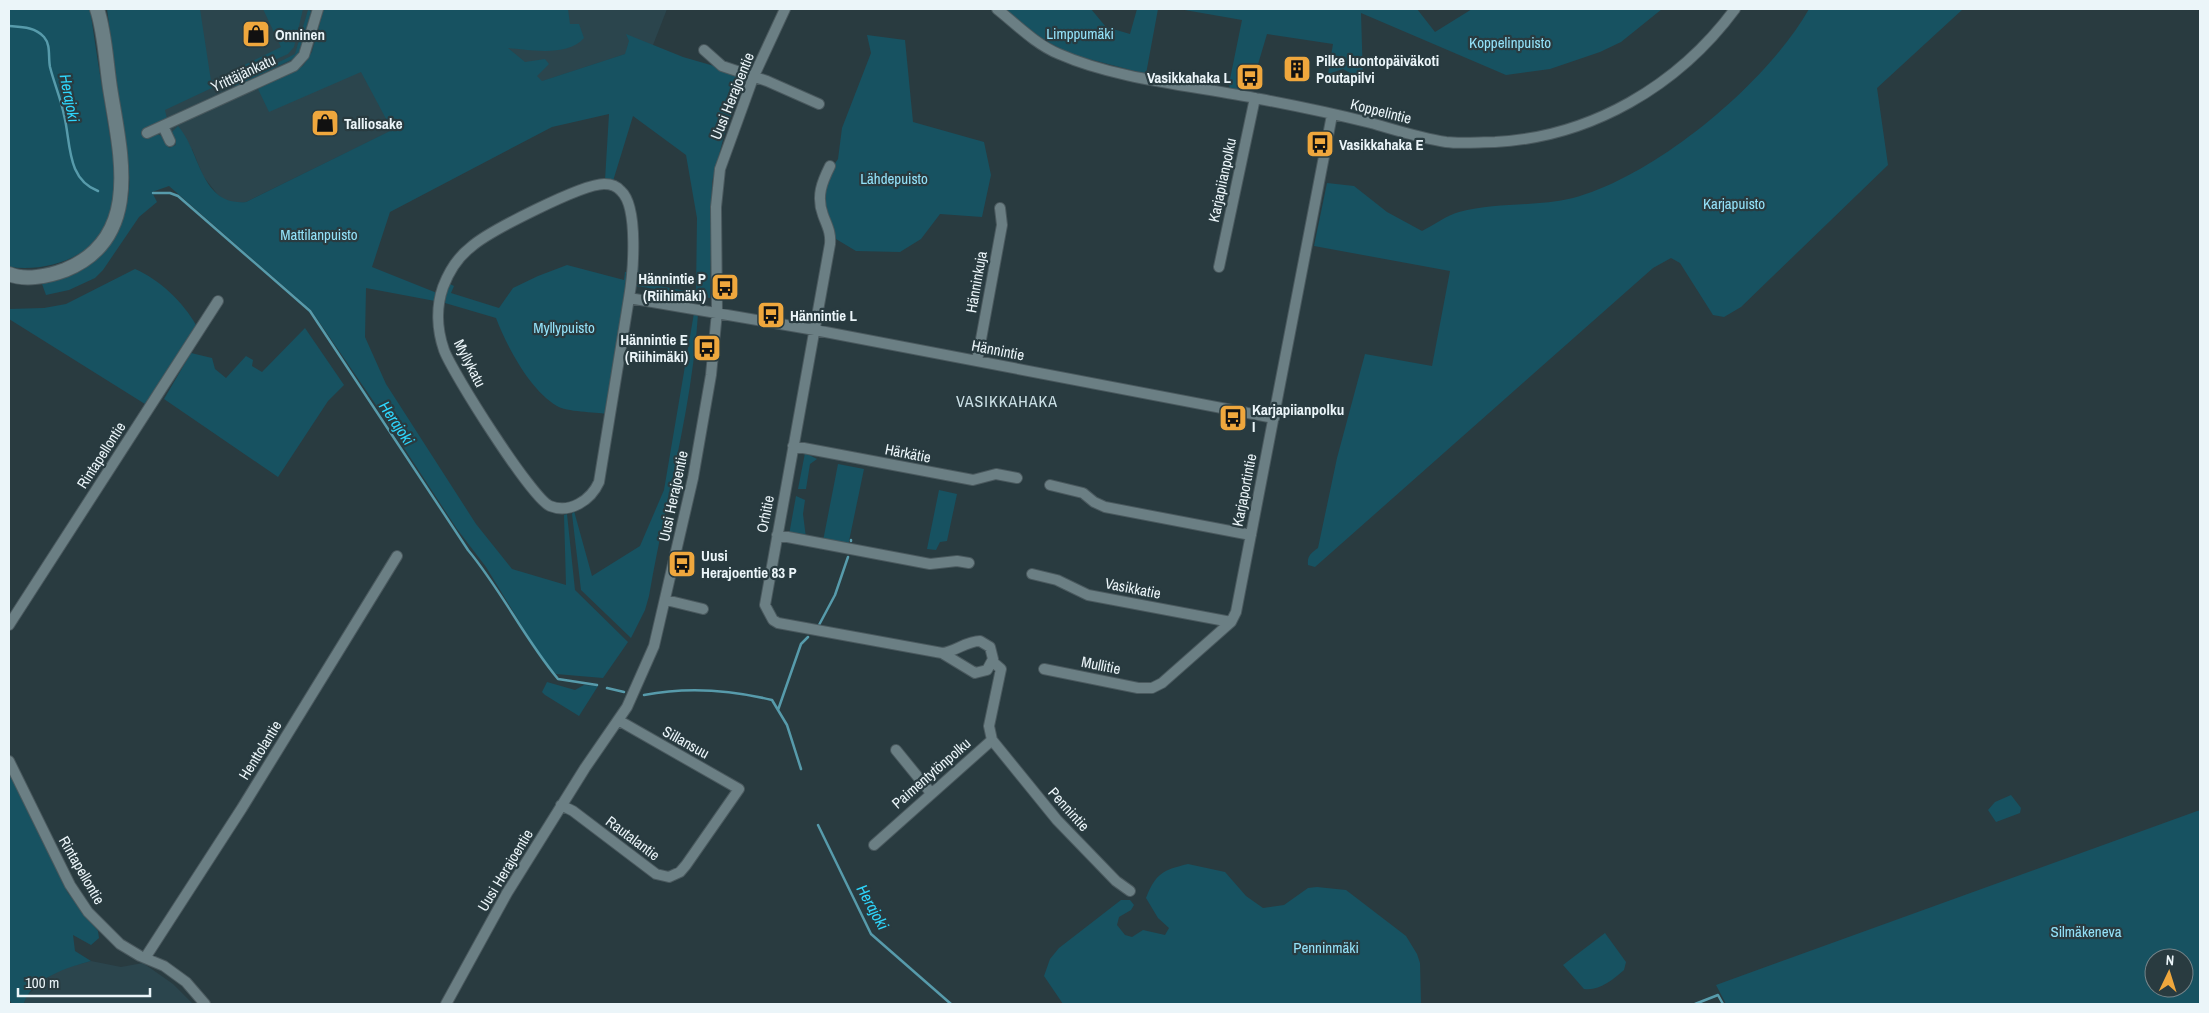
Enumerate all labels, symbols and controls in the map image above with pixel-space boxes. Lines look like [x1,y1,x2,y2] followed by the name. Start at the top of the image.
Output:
[241,19,271,49] shop icon: Onninen
[1046,23,1114,44] park label: Limppumäki
[275,24,325,45] place label: Onninen
[1469,32,1551,53] park label: Koppelinpuisto
[207,49,279,97] street label: Yrittäjänkatu
[705,49,759,143] street label: Uusi Herajoentie
[1316,50,1439,88] place label: Pilke luontopäiväkoti Poutapilvi
[1282,54,1312,84] building icon: Pilke luontopäiväkoti Poutapilvi
[1235,62,1265,92] bus stop icon: Vasikkahaka L
[1147,67,1231,88] place label: Vasikkahaka L
[55,72,86,124] water label: Herajoki
[1348,93,1414,129] street label: Koppelintie
[310,108,340,138] shop icon: Talliosake
[344,113,403,134] place label: Talliosake
[1305,129,1335,159] bus stop icon: Vasikkahaka E
[1339,134,1424,155] place label: Vasikkahaka E
[1203,136,1241,224] street label: Karjapiianpolku
[860,168,928,189] park label: Lähdepuisto
[1703,193,1765,214] park label: Karjapuisto
[280,224,358,245] park label: Mattilanpuisto
[960,249,992,314] street label: Hänninkuja
[638,268,706,306] place label: Hännintie P (Riihimäki)
[710,272,740,302] bus stop icon: Hännintie P (Riihimäki)
[756,300,786,330] bus stop icon: Hännintie L
[790,305,857,326] place label: Hännintie L
[533,317,595,338] park label: Myllypuisto
[620,329,688,367] place label: Hännintie E (Riihimäki)
[692,333,722,363] bus stop icon: Hännintie E (Riihimäki)
[449,335,491,391] street label: Myllykatu
[970,335,1026,365] street label: Hännintie
[956,390,1058,412] district label: VASIKKAHAKA
[374,397,420,450] water label: Herajoki
[1252,399,1344,437] place label: Karjapiianpolku I
[1218,403,1248,433] bus stop icon: Karjapiianpolku I
[72,417,131,493] street label: Rintapellontie
[883,438,933,468] street label: Härkätie
[653,449,693,543] street label: Uusi Herajoentie
[1227,452,1261,528] street label: Karjaportintie
[751,493,779,534] street label: Orhitie
[701,545,797,583] place label: Uusi Herajoentie 83 P
[667,549,697,579] bus stop icon: Uusi Herajoentie 83 P
[1103,572,1163,604] street label: Vasikkatie
[1080,651,1123,679] street label: Mullitie
[234,716,287,784] street label: Henttolantie
[659,721,713,763] street label: Sillansuu
[887,733,975,813] street label: Paimentytönpolku
[1044,782,1095,836] street label: Pennintie
[602,811,665,865] street label: Rautalantie
[472,825,538,915] street label: Uusi Herajoentie
[54,832,110,908] street label: Rintapellontie
[852,880,895,934] water label: Herajoki
[2050,921,2122,942] park label: Silmäkeneva
[1293,937,1359,958] park label: Penninmäki
[2144,948,2194,998] north arrow
[2165,951,2175,969] text: N
[18,966,150,998] scale bar
[25,972,59,993] text: 100 m

